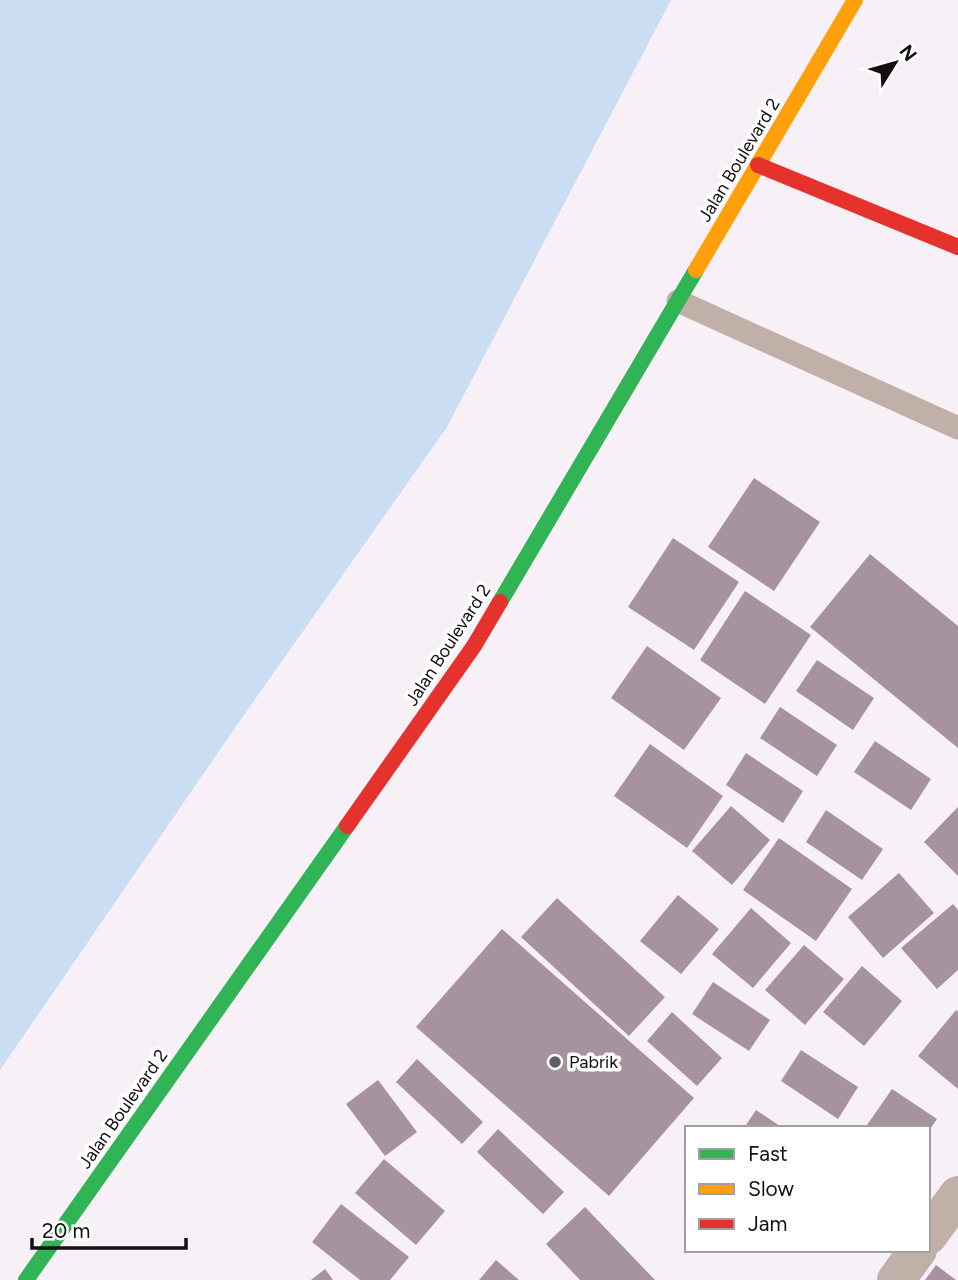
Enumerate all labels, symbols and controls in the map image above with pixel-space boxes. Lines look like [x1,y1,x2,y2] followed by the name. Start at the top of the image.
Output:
[860,28,930,98] north arrow
[895,40,922,66] text: N
[693,94,785,226] street label: Jalan Boulevard 2
[400,580,496,710] street label: Jalan Boulevard 2
[74,1045,172,1173] street label: Jalan Boulevard 2
[569,1051,618,1073] place label: Pabrik
[547,1054,563,1070] marker: Pabrik
[685,1126,930,1252] legend
[748,1141,788,1166] text: Fast
[748,1176,794,1201] text: Slow
[32,1206,186,1250] scale bar
[748,1211,787,1236] text: Jam
[42,1218,90,1243] text: 20 m

